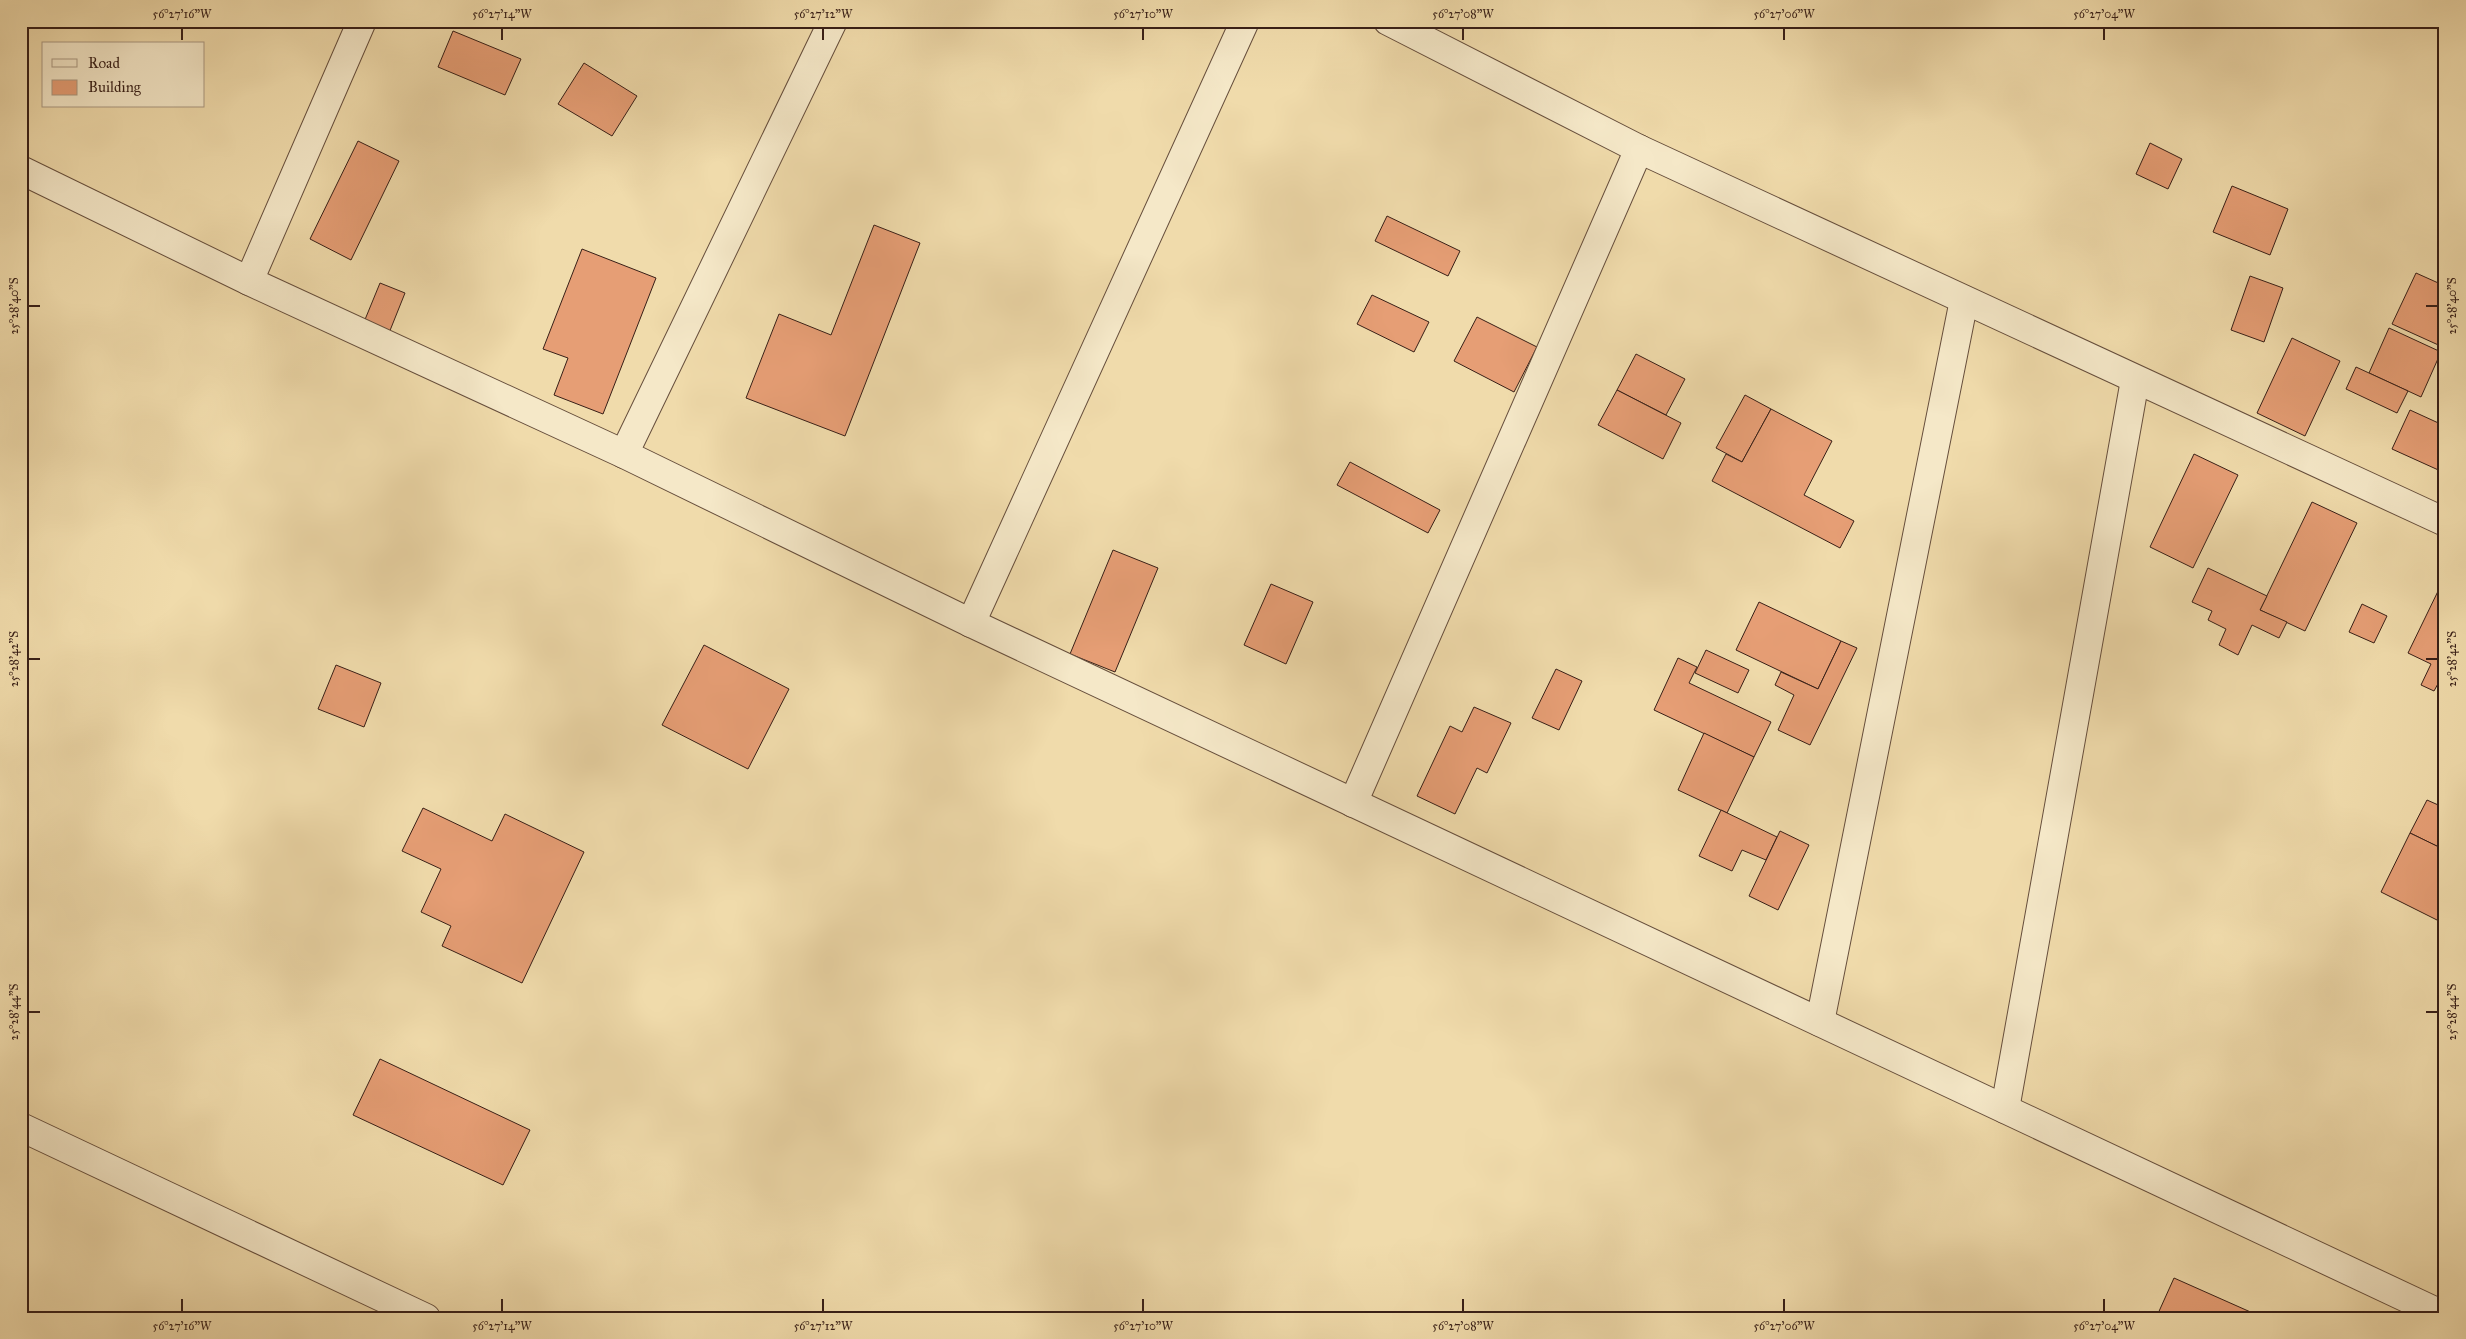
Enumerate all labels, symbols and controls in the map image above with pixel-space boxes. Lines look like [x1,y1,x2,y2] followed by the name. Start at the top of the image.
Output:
[153,7,212,21] text: 56°27'16"W
[472,7,532,21] text: 56°27'14"W
[794,7,853,21] text: 56°27'12"W
[1113,7,1173,21] text: 56°27'10"W
[1432,7,1494,21] text: 56°27'08"W
[1753,7,1815,21] text: 56°27'06"W
[2073,7,2135,21] text: 56°27'04"W
[42,42,205,108] legend
[88,54,120,72] text: Road
[88,78,142,96] text: Building
[7,277,21,335] text: 25°28'40"S
[2445,277,2459,335] text: 25°28'40"S
[7,631,21,687] text: 25°28'42"S
[2445,631,2459,687] text: 25°28'42"S
[7,983,21,1040] text: 25°28'44"S
[2445,983,2459,1040] text: 25°28'44"S
[153,1319,212,1333] text: 56°27'16"W
[472,1319,532,1333] text: 56°27'14"W
[794,1319,853,1333] text: 56°27'12"W
[1113,1319,1173,1333] text: 56°27'10"W
[1432,1319,1494,1333] text: 56°27'08"W
[1753,1319,1815,1333] text: 56°27'06"W
[2073,1319,2135,1333] text: 56°27'04"W

